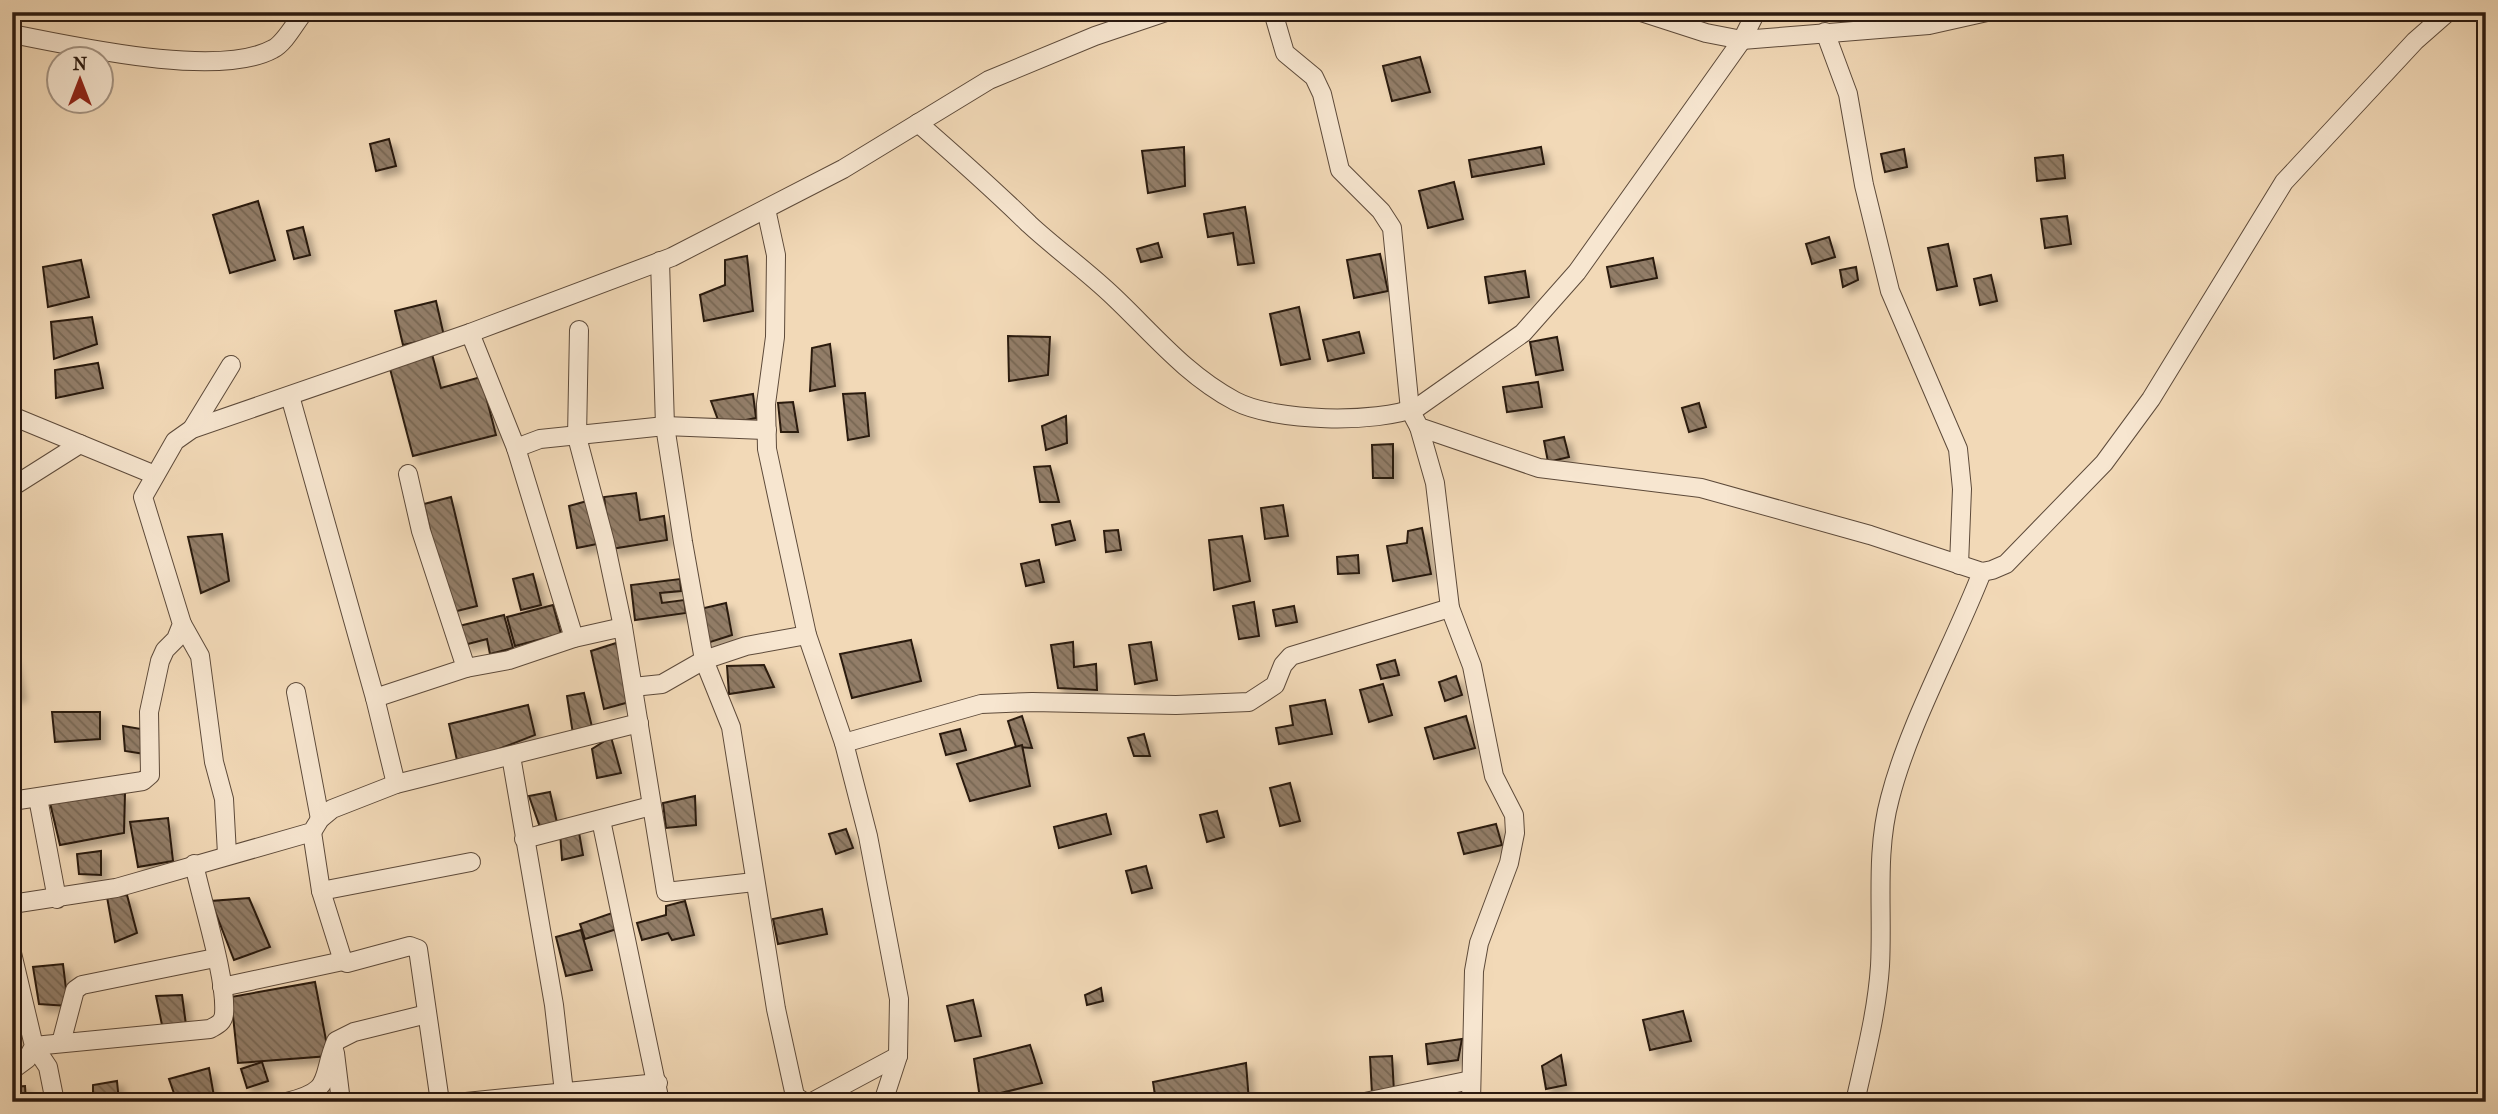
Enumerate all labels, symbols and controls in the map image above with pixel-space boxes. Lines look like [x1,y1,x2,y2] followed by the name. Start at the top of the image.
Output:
[46,46,116,116] north arrow
[73,53,88,75] text: N

